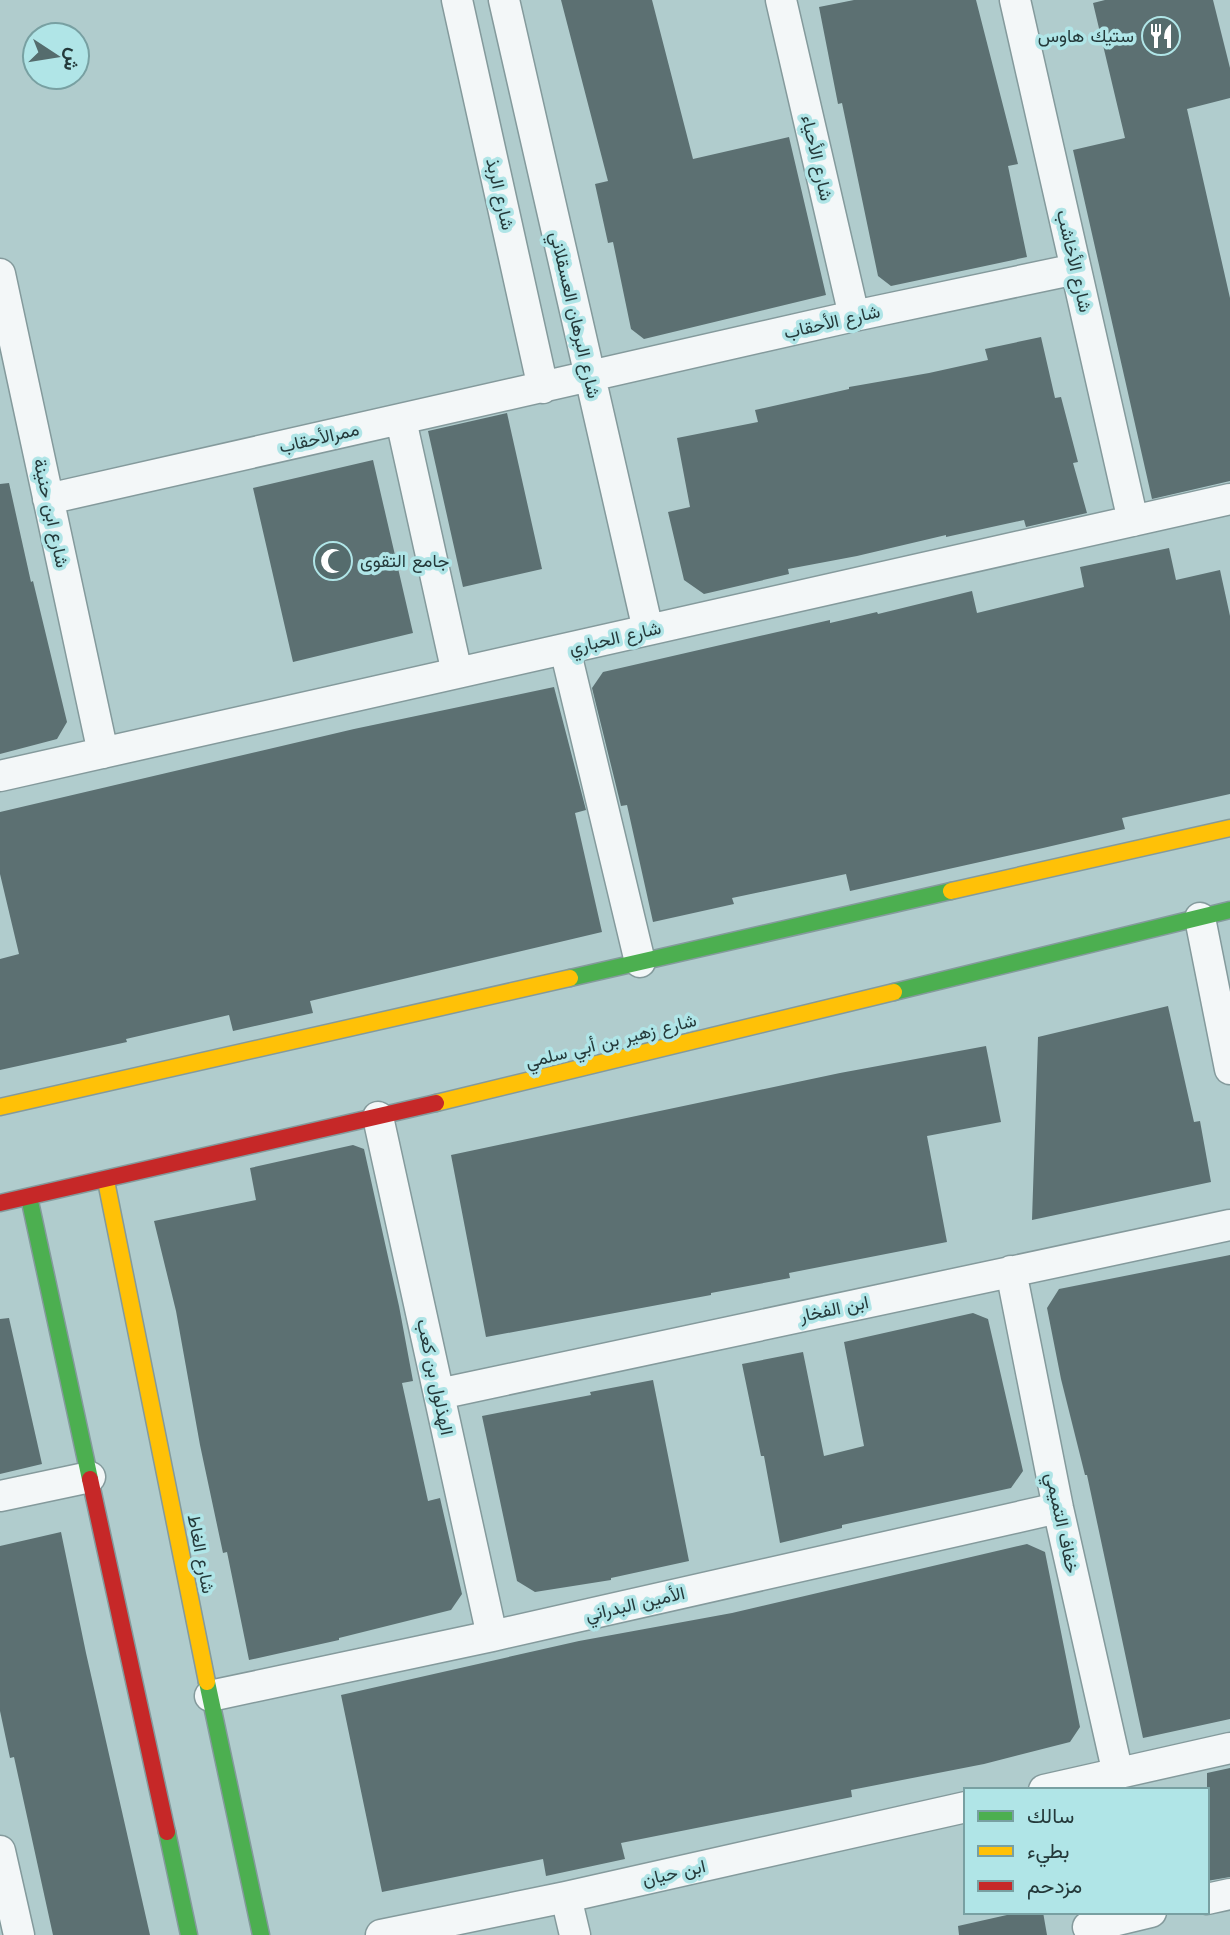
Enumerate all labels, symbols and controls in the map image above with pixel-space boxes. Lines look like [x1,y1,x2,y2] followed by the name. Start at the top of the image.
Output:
[1140,15,1182,57] restaurant icon: ستيك هاوس
[21,21,91,91] north arrow
[1038,25,1134,47] place label: ستيك هاوس
[58,46,86,73] text: ش
[795,113,838,203] street label: شارع الأحياء
[480,156,519,232] street label: شارع الربذ
[1051,208,1096,315] street label: شارع الأخاشب
[541,229,605,401] street label: شارع البرهان العسقلاني
[782,300,883,345] street label: شارع الأحقاب
[277,418,361,458] street label: ممرالأحقاب
[28,456,73,570] street label: شارع ابن حنينة
[312,540,354,582] mosque icon: جامع التقوى
[360,550,449,573] place label: جامع التقوى
[567,617,664,663] street label: شارع الحباري
[523,1009,700,1077] street label: شارع زهير بن أبي سلمي
[796,1291,871,1327] street label: ابن الفخار
[412,1317,458,1437] street label: الهذلول بن كعب
[1037,1471,1083,1576] street label: خفاف التميمي
[182,1513,219,1596] street label: شارع الغاط
[583,1582,688,1630] street label: الأمين البدراني
[964,1788,1209,1914] legend
[1027,1803,1074,1828] text: سالك
[1027,1838,1070,1868] text: بطيء
[640,1855,708,1891] street label: ابن حيان
[1027,1873,1082,1900] text: مزدحم

